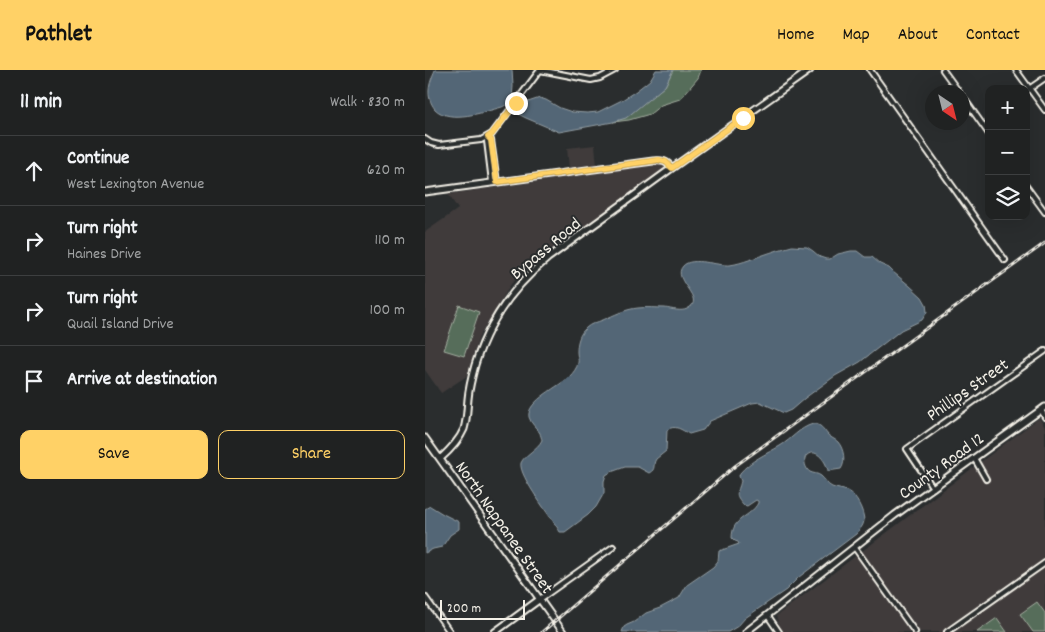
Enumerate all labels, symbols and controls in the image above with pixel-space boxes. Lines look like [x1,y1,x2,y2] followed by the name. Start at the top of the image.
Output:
[25,18,92,52] text: Pathlet
[777,23,814,48] text: Home
[842,23,870,48] text: Map
[898,23,938,48] text: About
[966,23,1020,48] text: Contact
[925,85,970,130] north arrow
[985,85,1030,220] map controls
[985,85,1030,130] button: +
[20,88,62,118] text: 11 min
[330,91,405,114] text: Walk · 830 m
[505,92,528,115] route end
[732,107,755,130] route start
[985,130,1030,175] button: −
[67,146,129,173] text: Continue
[20,157,48,185] icon: ahead
[367,159,405,182] text: 620 m
[67,173,204,196] text: West Lexington Avenue
[985,175,1030,220] button: layers
[506,213,587,287] street label: Bypass Road
[67,216,138,243] text: Turn right
[20,227,48,255] icon: right
[375,229,405,252] text: 110 m
[67,243,141,266] text: Haines Drive
[67,286,138,313] text: Turn right
[20,297,48,325] icon: right
[369,299,405,322] text: 100 m
[67,313,174,336] text: Quail Island Drive
[922,353,1015,429] street label: Phillips Street
[20,367,48,395] icon: arrive
[67,367,217,394] text: Arrive at destination
[894,427,991,507] street label: County Road 12
[20,430,208,479] button: Save
[218,430,405,479] button: Share
[448,457,558,600] street label: North Nappanee Street
[440,597,525,620] scale bar
[447,599,481,619] text: 200 m

